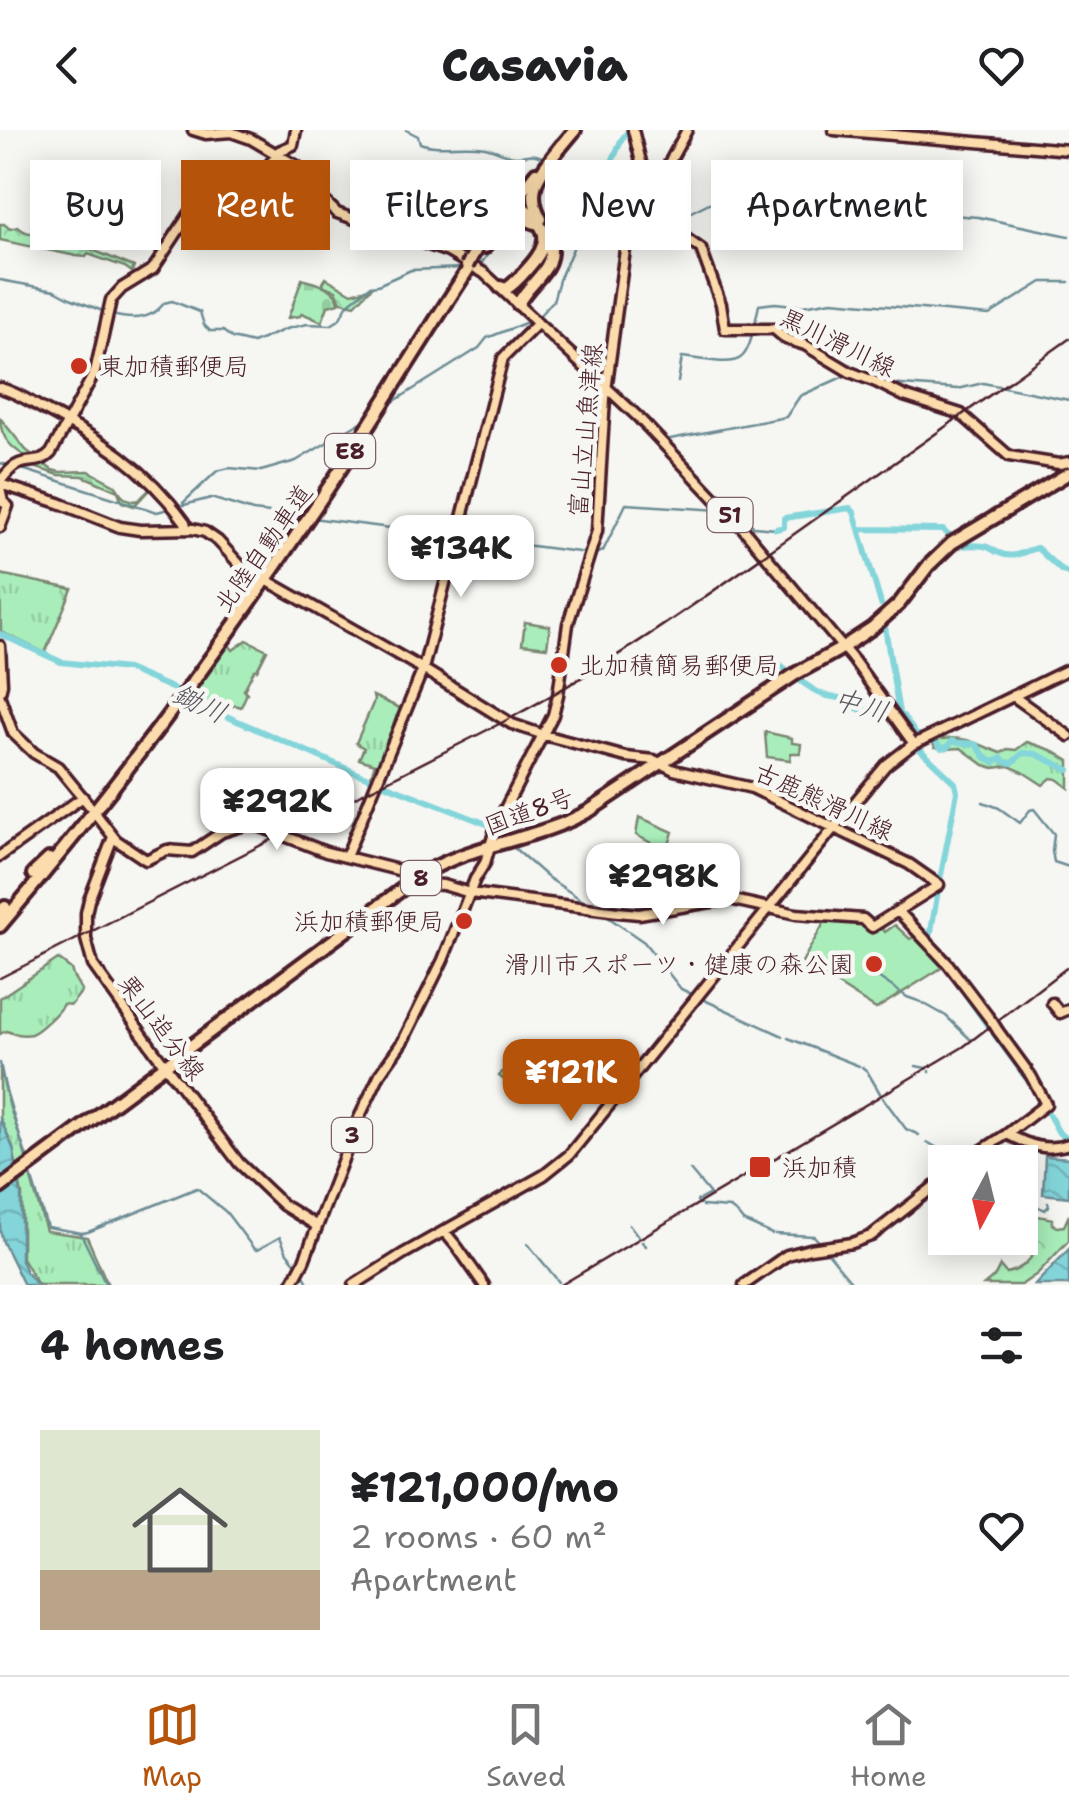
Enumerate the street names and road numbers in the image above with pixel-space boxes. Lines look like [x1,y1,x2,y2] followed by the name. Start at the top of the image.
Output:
[774,299,902,385] street label: 黒川滑川線
[560,341,610,519] street label: 富山立山魚津線
[325,434,375,468] road number: E8
[206,477,320,619] street label: 北陸自動車道
[708,498,752,532] road number: 51
[749,754,899,848] street label: 古鹿熊滑川線
[480,779,578,843] street label: 国道8号
[401,861,441,895] road number: 8
[111,967,213,1087] street label: 栗山追分線
[332,1118,372,1152] road number: 3

